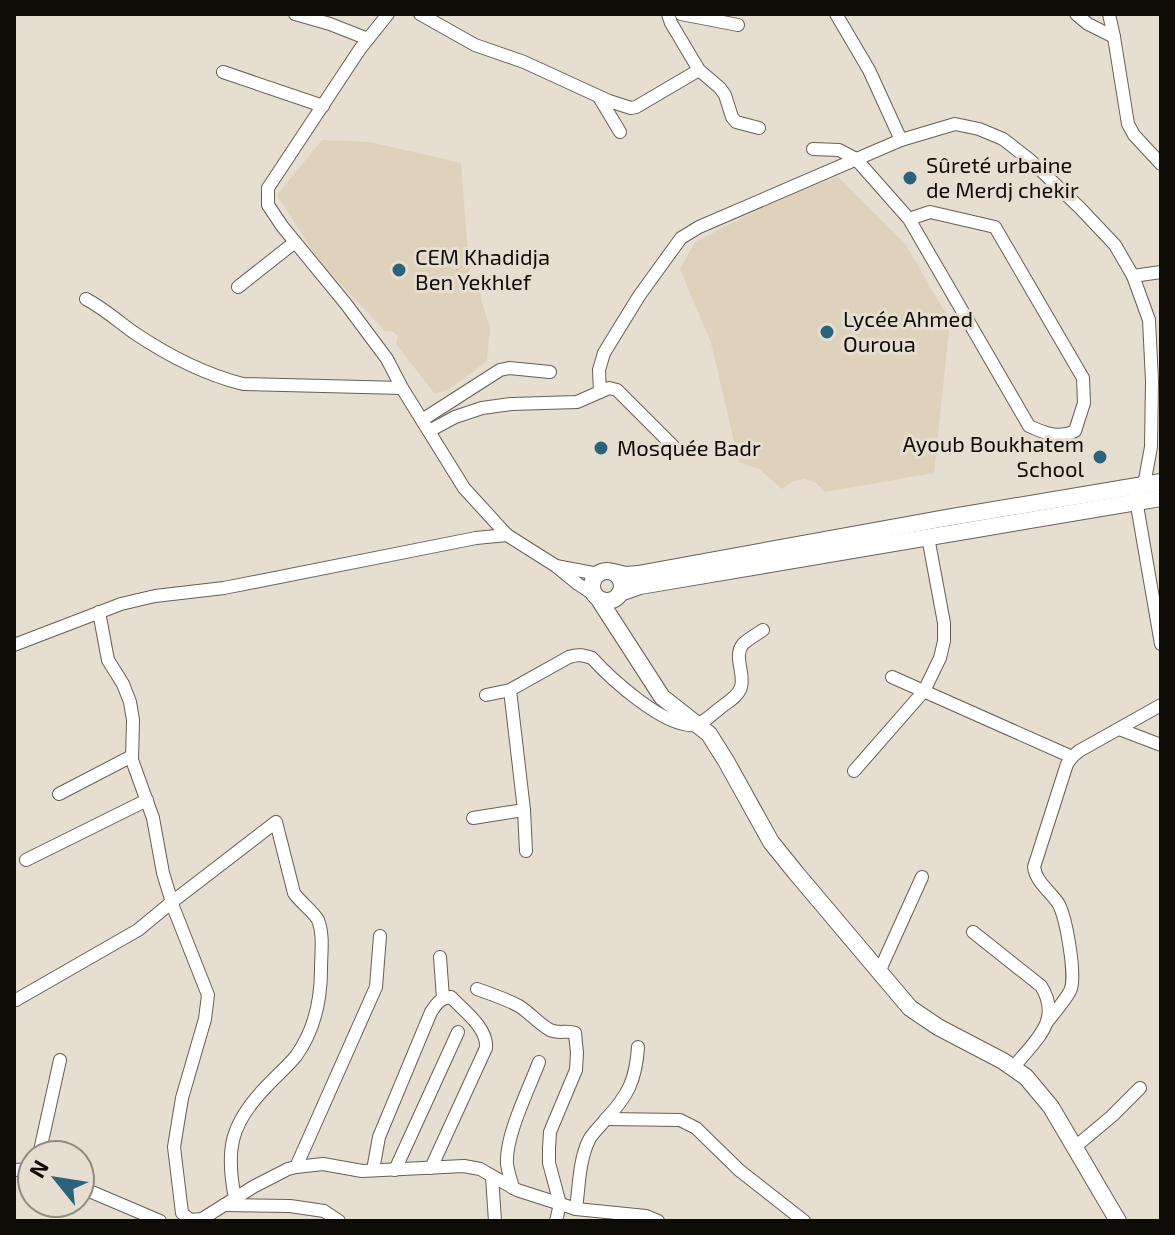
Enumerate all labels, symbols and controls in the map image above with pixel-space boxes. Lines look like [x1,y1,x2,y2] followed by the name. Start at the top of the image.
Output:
[926,151,1079,203] place label: Sûreté urbaine de Merdj chekir
[901,169,919,187] marker: Sûreté urbaine de Merdj chekir
[415,243,550,294] place label: CEM Khadidja Ben Yekhlef
[390,261,408,279] marker: CEM Khadidja Ben Yekhlef
[843,305,973,356] place label: Lycée Ahmed Ouroua
[818,323,836,341] marker: Lycée Ahmed Ouroua
[903,430,1084,481] place label: Ayoub Boukhatem School
[617,434,761,460] place label: Mosquée Badr
[592,439,610,457] marker: Mosquée Badr
[1091,448,1109,466] marker: Ayoub Boukhatem School
[16,1139,96,1219] north arrow
[23,1155,53,1182] text: N

